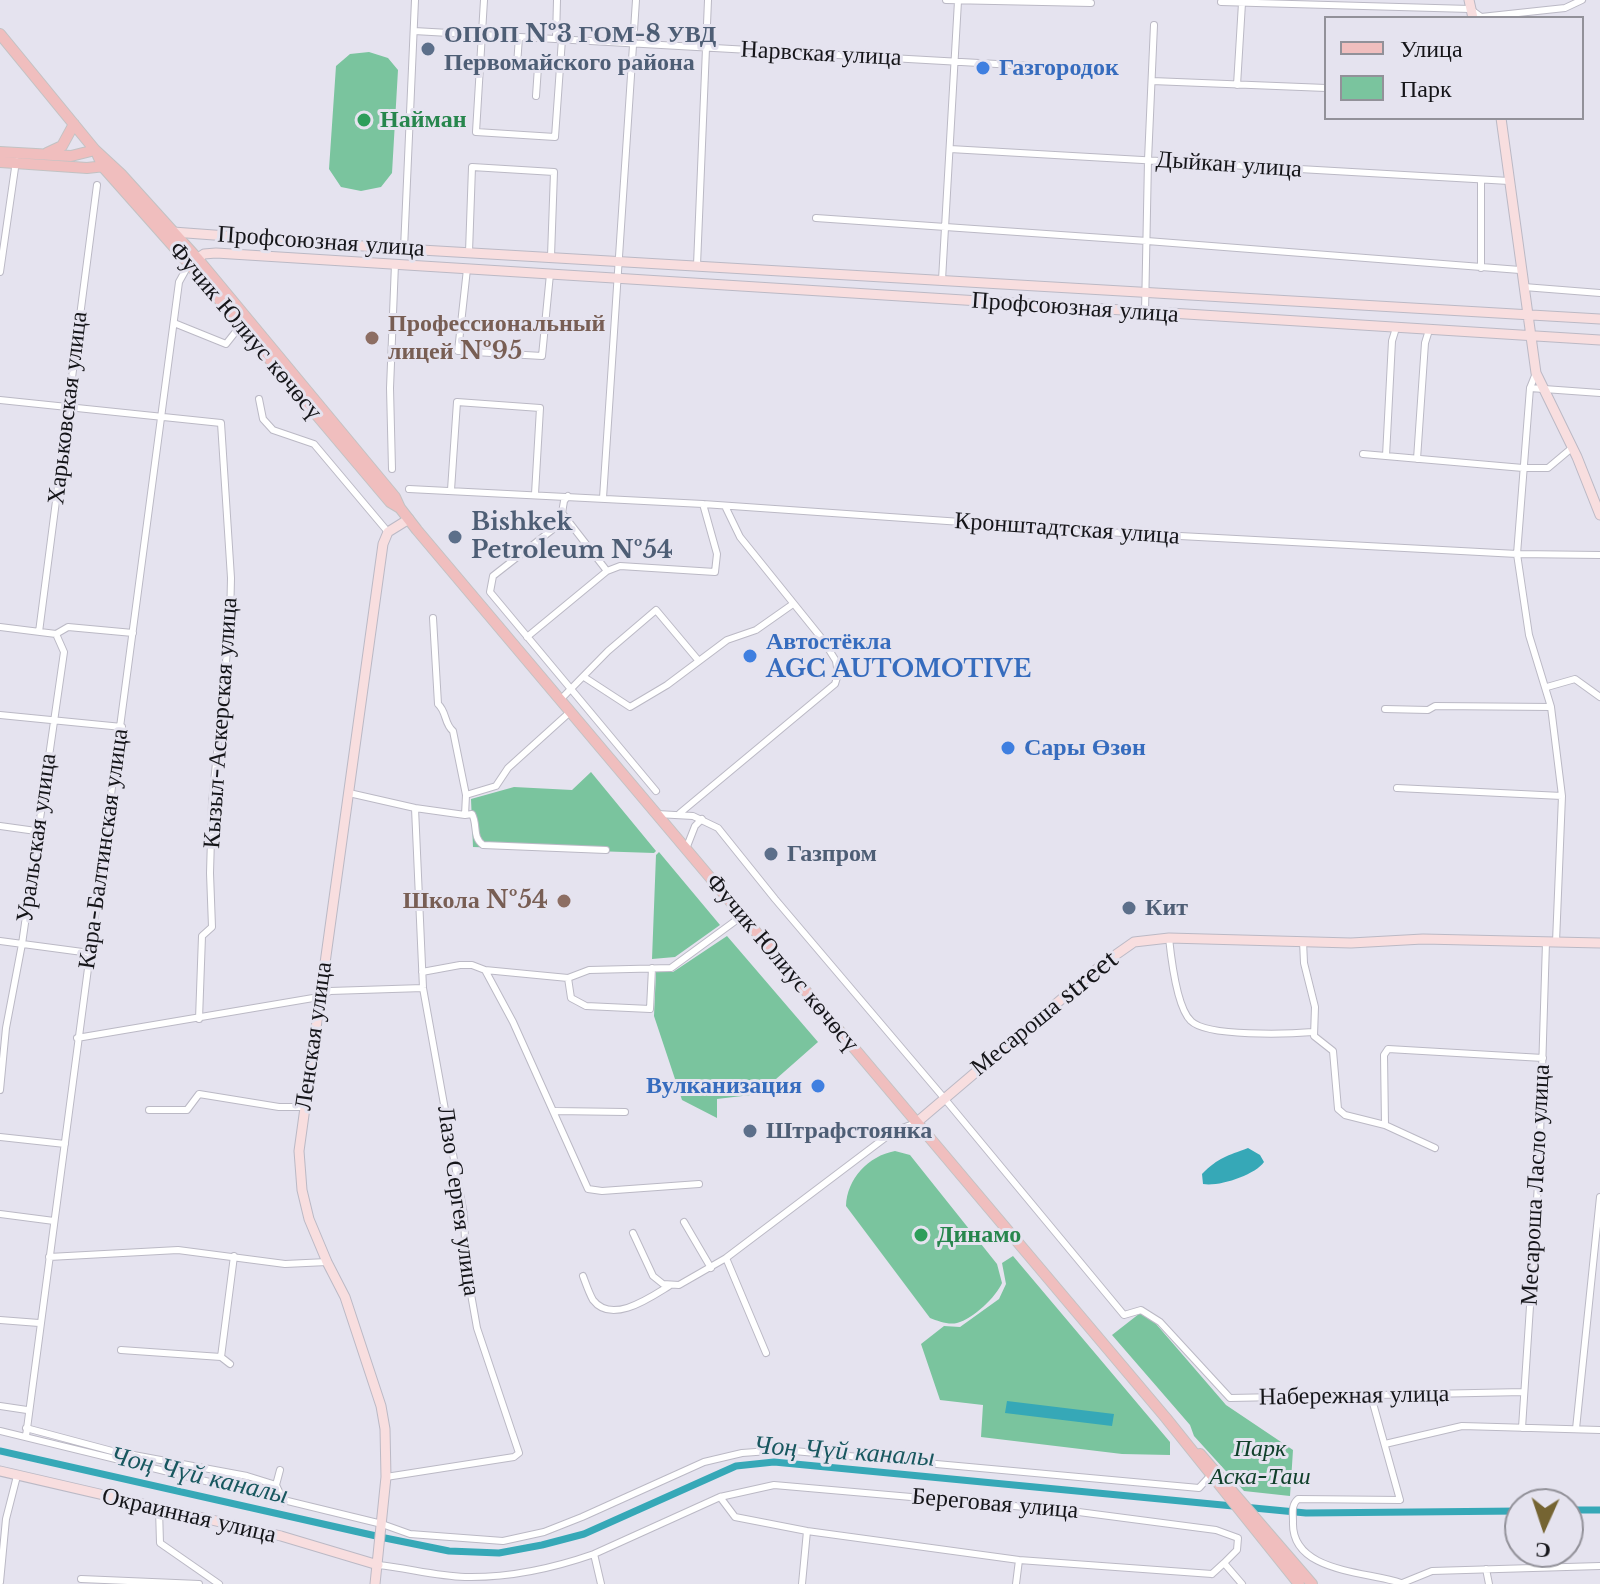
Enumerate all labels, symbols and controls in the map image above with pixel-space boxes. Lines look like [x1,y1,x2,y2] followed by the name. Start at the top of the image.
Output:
[1324,16,1584,120] legend
[444,21,716,77] place label: ОПОП №3 ГОМ-8 УВД Первомайского района
[1400,34,1463,63] text: Улица
[740,35,902,73] street label: Нарвская улица
[419,40,437,58] marker: ОПОП №3 ГОМ-8 УВД Первомайского района
[999,54,1119,82] place label: Газгородок
[974,59,992,77] marker: Газгородок
[1400,74,1452,103] text: Парк
[380,106,467,134] place label: Найман
[355,111,373,129] marker: Найман
[1155,146,1303,184] street label: Дыйкан улица
[216,220,426,264] street label: Профсоюзная улица
[162,236,328,426] street label: Фучик Юлиус көчөсү
[970,286,1180,330] street label: Профсоюзная улица
[42,310,94,506] street label: Харьковская улица
[388,310,605,366] place label: Профессиональный лицей №95
[363,329,381,347] marker: Профессиональный лицей №95
[953,507,1181,551] street label: Кронштадтская улица
[471,509,673,565] place label: Bishkek Petroleum №54
[446,528,464,546] marker: Bishkek Petroleum №54
[198,596,244,850] street label: Кызыл-Аскерская улица
[766,628,1031,684] place label: Автостёкла AGC AUTOMOTIVE
[741,647,759,665] marker: Автостёкла AGC AUTOMOTIVE
[73,727,135,971] street label: Кара-Балтинская улица
[1024,734,1146,762] place label: Сары Өзөн
[999,739,1017,757] marker: Сары Өзөн
[11,752,63,924] street label: Уральская улица
[787,840,877,868] place label: Газпром
[762,845,780,863] marker: Газпром
[699,868,865,1058] street label: Фучик Юлиус көчөсү
[403,887,548,915] place label: Школа №54
[555,892,573,910] marker: Школа №54
[1145,894,1188,922] place label: Кит
[1120,899,1138,917] marker: Кит
[965,946,1125,1082] street label: Месароша street
[289,960,339,1112] street label: Ленская улица
[1515,1064,1557,1306] street label: Месароша Ласло улица
[646,1072,802,1100] place label: Вулканизация
[809,1077,827,1095] marker: Вулканизация
[430,1104,486,1298] street label: Лазо Сергея улица
[766,1117,932,1145] place label: Штрафстоянка
[741,1122,759,1140] marker: Штрафстоянка
[937,1221,1021,1249] place label: Динамо
[912,1226,930,1244] marker: Динамо
[1259,1380,1449,1412] street label: Набережная улица
[752,1430,936,1474] water label: Чоң Чүй каналы
[1209,1435,1311,1491] park label: Парк Аска-Таш
[107,1440,291,1512] water label: Чоң Чүй каналы
[99,1482,279,1550] street label: Окраинная улица
[910,1482,1080,1526] street label: Береговая улица
[1504,1488,1584,1568] north arrow
[1534,1537,1551,1564] text: С

